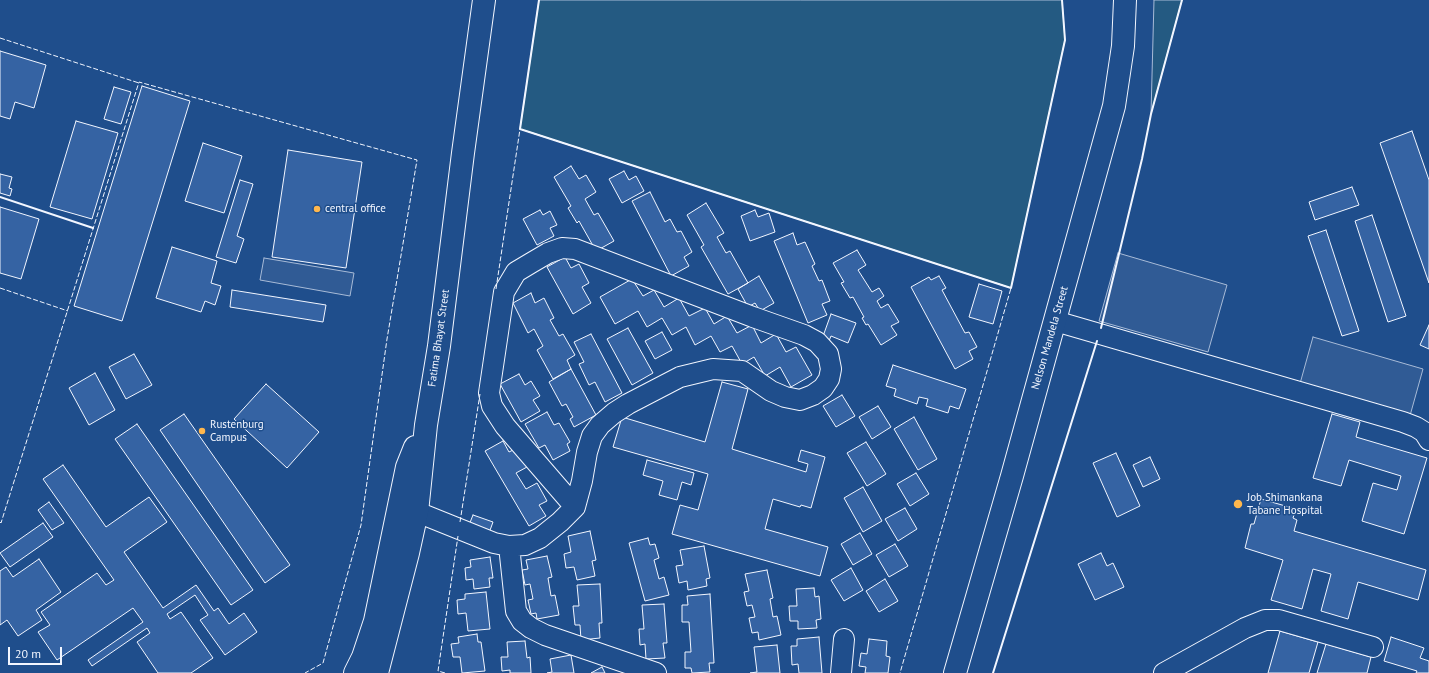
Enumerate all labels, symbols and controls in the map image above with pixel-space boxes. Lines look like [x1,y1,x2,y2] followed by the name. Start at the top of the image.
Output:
[325,202,386,216] place label: central office
[312,204,322,214] marker: central office
[1029,285,1071,391] street label: Nelson Mandela Street
[426,288,452,388] street label: Fatima Bhayat Street
[210,418,264,444] place label: Rustenburg Campus
[197,426,207,436] marker: Rustenburg Campus
[1247,491,1323,517] place label: Job Shimankana Tabane Hospital
[1232,498,1244,510] marker: Job Shimankana Tabane Hospital
[10,639,64,665] scale bar
[15,646,41,661] text: 20 m

